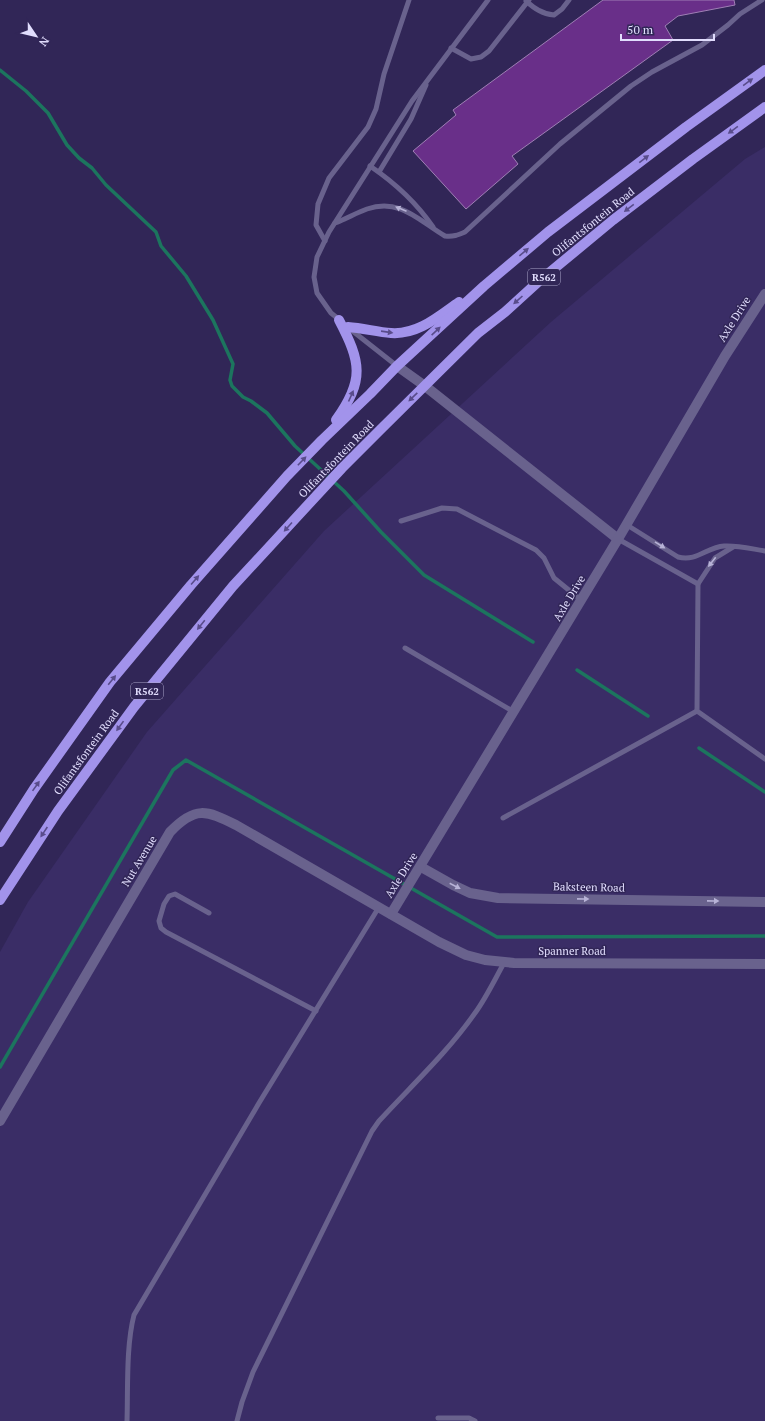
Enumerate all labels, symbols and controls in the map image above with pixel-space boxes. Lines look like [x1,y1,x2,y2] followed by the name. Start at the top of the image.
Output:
[16,16,56,56] north arrow
[621,16,714,42] scale bar
[627,22,654,37] text: 50 m
[36,34,52,50] text: N
[743,78,754,86] one-way arrow
[728,126,739,134] one-way arrow
[638,155,649,163] one-way arrow
[549,184,637,260] street label: Olifantsfontein Road
[624,204,635,212] one-way arrow
[395,206,406,212] one-way arrow
[519,248,529,257] one-way arrow
[528,269,560,285] road number: R562
[715,293,754,344] street label: Axle Drive
[513,295,524,304] one-way arrow
[431,326,441,335] one-way arrow
[381,329,393,335] one-way arrow
[348,390,354,401] one-way arrow
[408,393,418,402] one-way arrow
[295,417,377,501] street label: Olifantsfontein Road
[297,456,307,466] one-way arrow
[283,522,292,533] one-way arrow
[654,542,666,549] one-way arrow
[708,557,716,568] one-way arrow
[550,572,588,623] street label: Axle Drive
[190,576,199,585] one-way arrow
[197,619,206,630] one-way arrow
[108,675,116,686] one-way arrow
[131,683,163,699] road number: R562
[50,706,122,798] street label: Olifantsfontein Road
[116,721,124,732] one-way arrow
[32,781,40,791] one-way arrow
[40,826,48,837] one-way arrow
[118,833,160,889] street label: Nut Avenue
[382,849,421,900] street label: Axle Drive
[553,879,625,895] street label: Baksteen Road
[449,883,460,889] one-way arrow
[577,896,590,902] one-way arrow
[707,898,720,904] one-way arrow
[538,944,606,958] street label: Spanner Road

